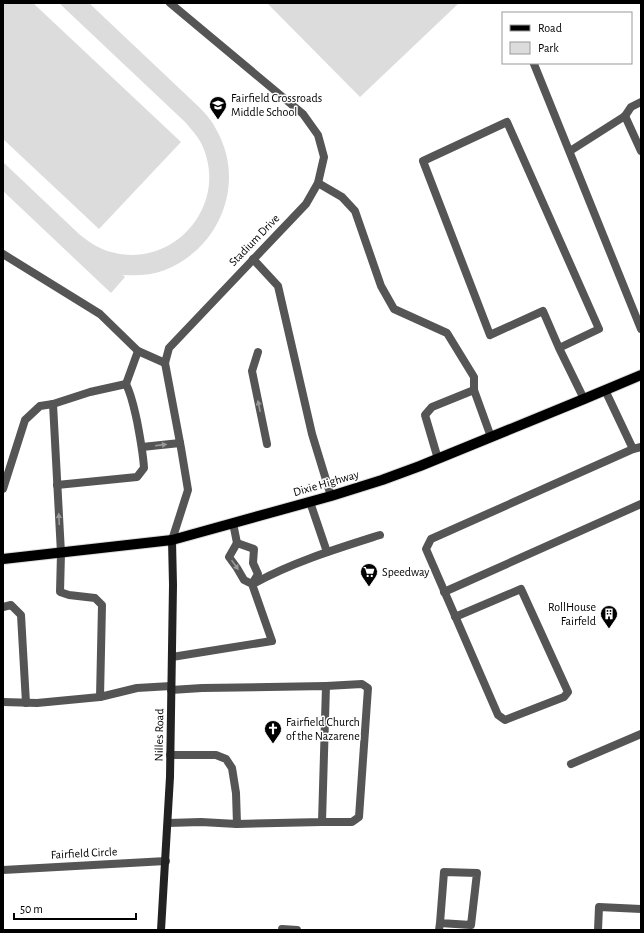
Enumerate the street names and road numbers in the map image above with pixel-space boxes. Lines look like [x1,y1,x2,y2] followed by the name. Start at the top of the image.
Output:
[227,212,281,268] street label: Stadium Drive
[292,468,360,499] street label: Dixie Highway
[153,708,165,762] street label: Nilles Road
[50,845,118,861] street label: Fairfield Circle

